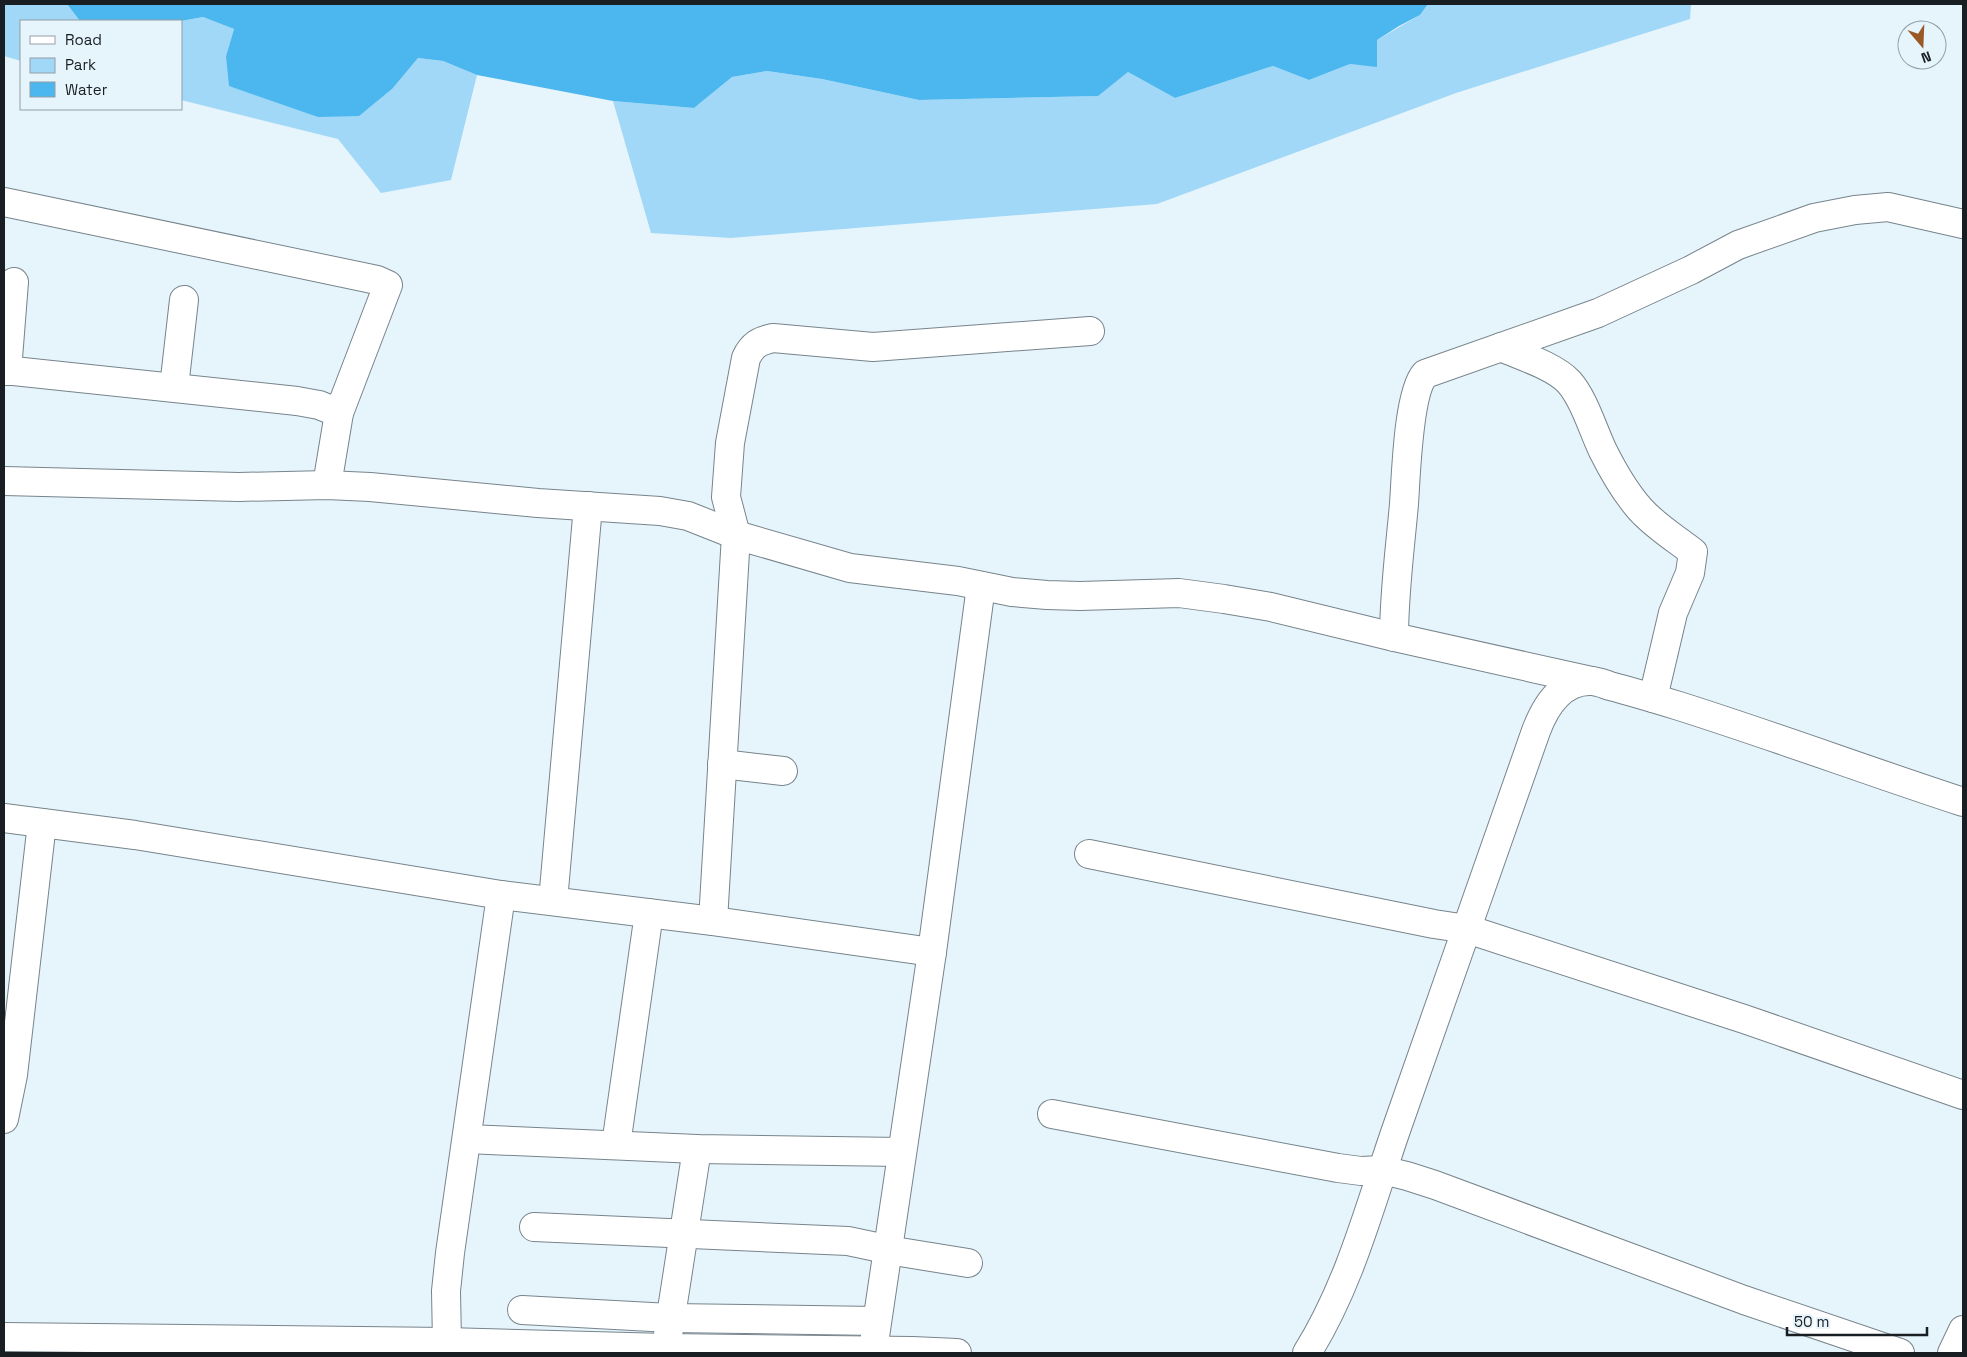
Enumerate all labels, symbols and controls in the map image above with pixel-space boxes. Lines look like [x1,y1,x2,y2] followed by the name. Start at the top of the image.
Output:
[20,20,182,110] legend
[1897,20,1947,70] north arrow
[65,30,102,49] text: Road
[1919,47,1934,67] text: N
[65,55,96,74] text: Park
[65,80,108,99] text: Water
[1787,1304,1927,1336] scale bar
[1794,1312,1829,1331] text: 50 m

